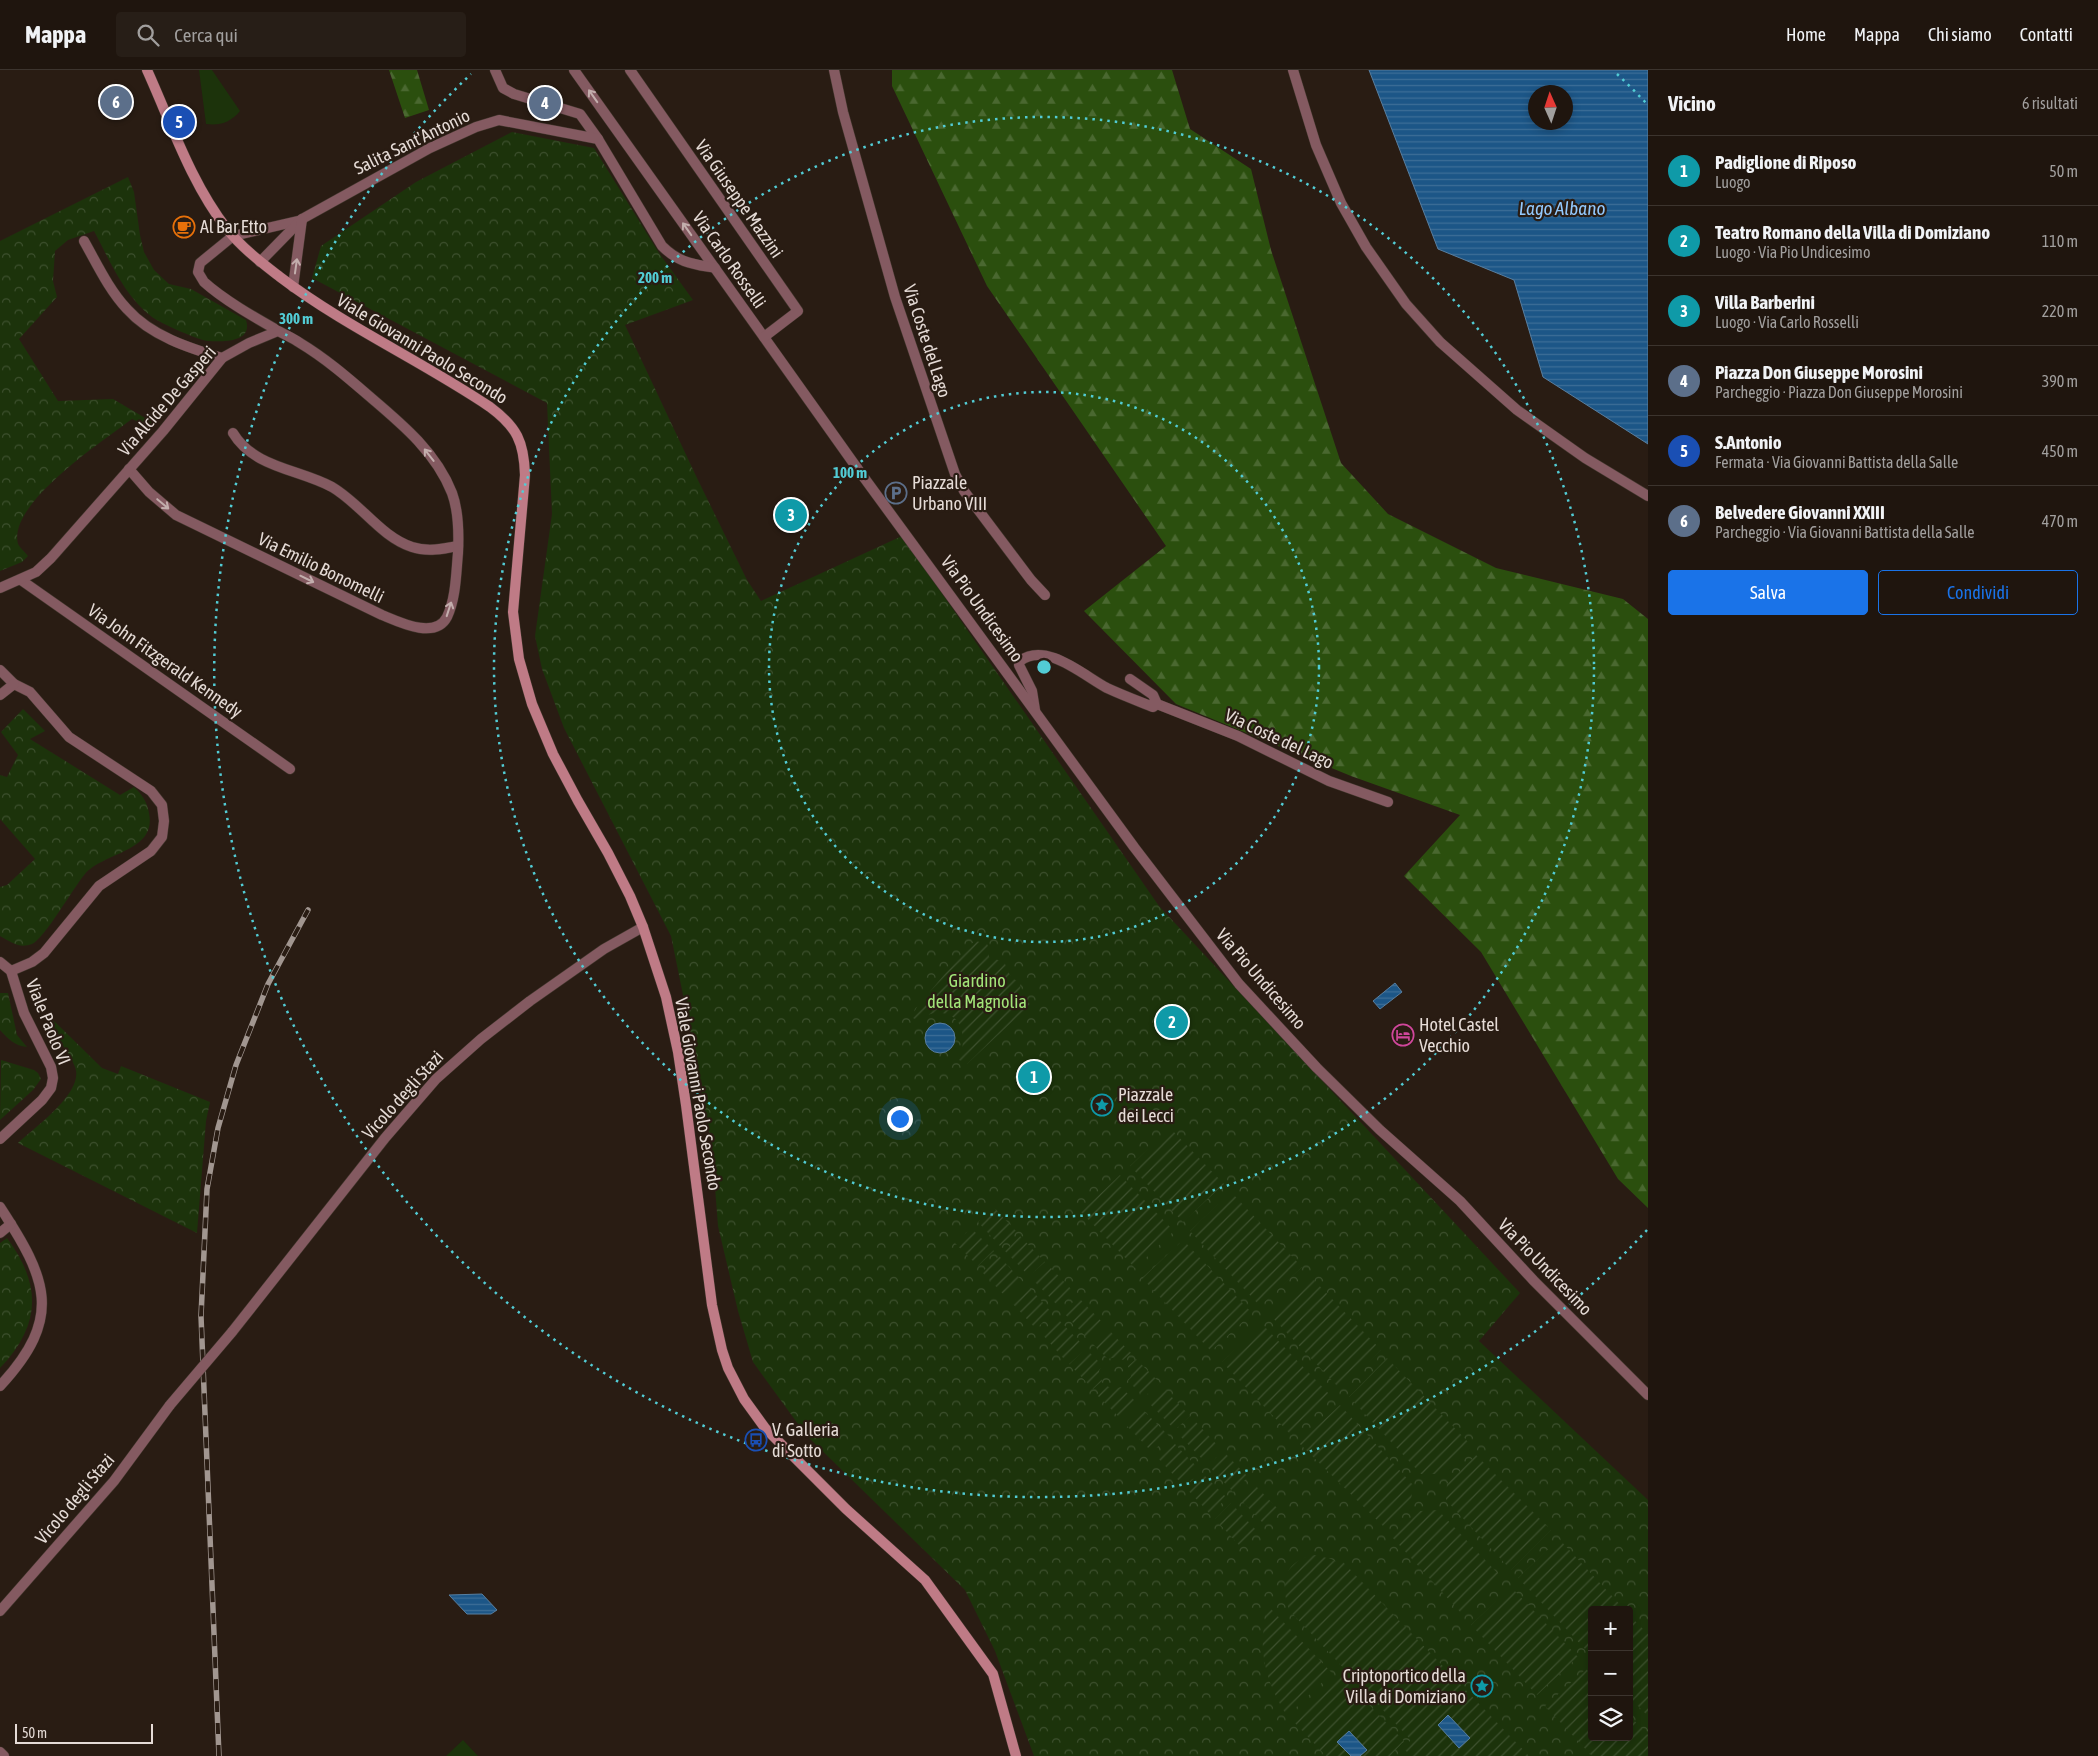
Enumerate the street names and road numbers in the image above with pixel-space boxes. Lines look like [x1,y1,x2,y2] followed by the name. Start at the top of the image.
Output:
[351,104,473,179] street label: Salita Sant'Antonio
[691,136,788,262] street label: Via Giuseppe Mazzini
[688,207,770,312] street label: Via Carlo Rosselli
[899,282,956,400] street label: Via Coste del Lago
[333,289,511,408] street label: Viale Giovanni Paolo Secondo
[113,342,220,460] street label: Via Alcide De Gasperi
[255,528,388,607] street label: Via Emilio Bonomelli
[937,552,1028,666] street label: Via Pio Undicesimo
[84,599,247,722] street label: Via John Fitzgerald Kennedy
[1222,704,1337,773] street label: Via Coste del Lago
[1212,924,1311,1033] street label: Via Pio Undicesimo
[22,976,75,1068] street label: Viale Paolo VI
[671,996,726,1192] street label: Viale Giovanni Paolo Secondo
[358,1046,448,1143] street label: Vicolo degli Stazi
[1494,1214,1597,1319] street label: Via Pio Undicesimo
[31,1449,118,1548] street label: Vicolo degli Stazi

